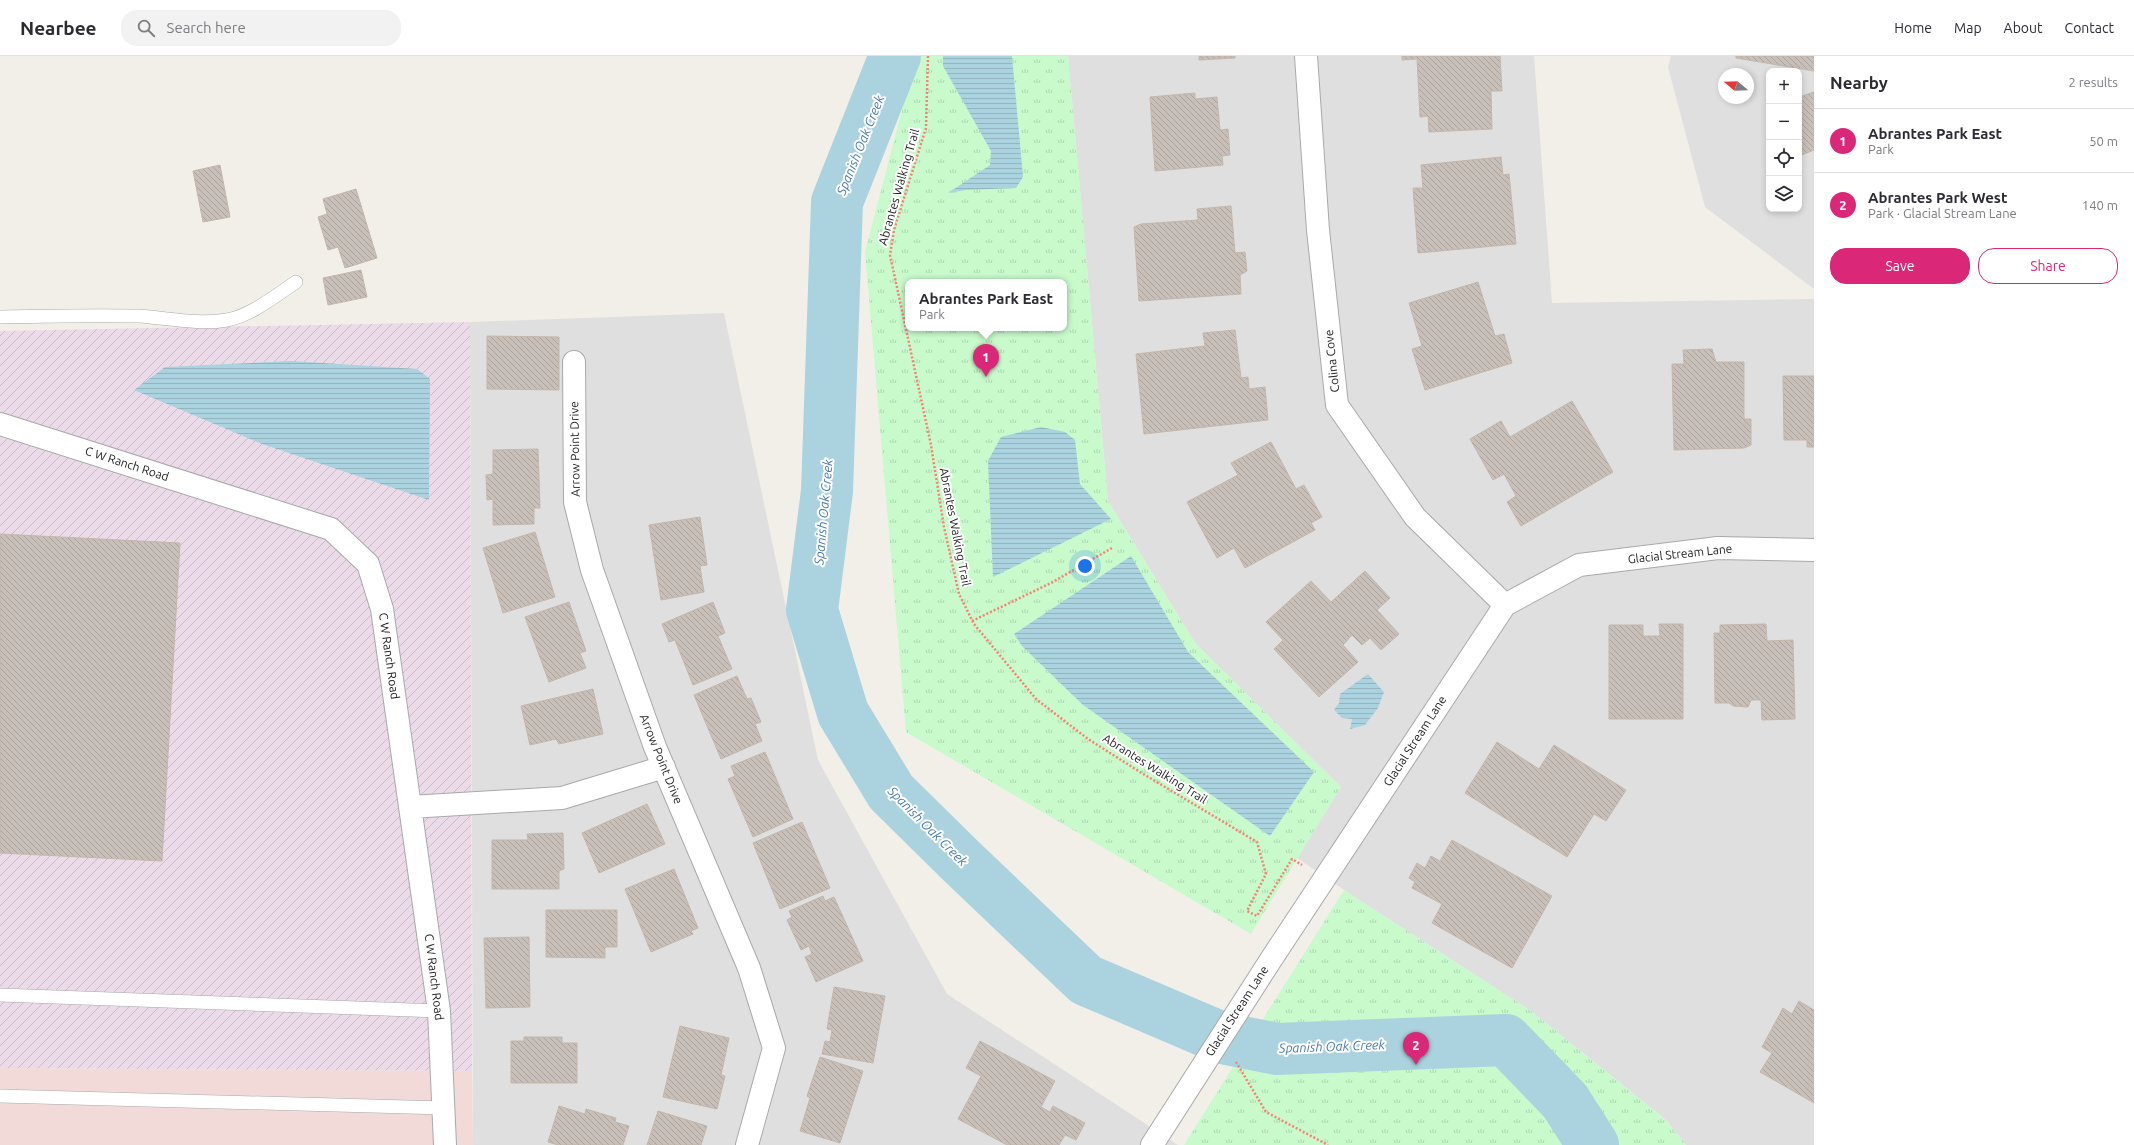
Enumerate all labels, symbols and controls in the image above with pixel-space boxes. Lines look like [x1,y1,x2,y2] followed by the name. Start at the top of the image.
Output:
[121,10,401,46] search box
[20,17,97,39] text: Nearbee
[135,17,157,39] icon: search
[167,19,246,36] text: Search here
[1894,20,1932,36] text: Home
[1954,20,1982,36] text: Map
[2004,20,2043,36] text: About
[2065,20,2114,36] text: Contact
[1718,68,1754,104] north arrow
[1766,68,1802,212] map controls
[1766,68,1802,104] button: +
[1830,73,1888,92] text: Nearby
[2068,75,2118,89] text: 2 results
[833,93,887,198] water label: Spanish Oak Creek
[1766,104,1802,140] button: −
[1868,125,2002,142] text: Abrantes Park East
[876,127,921,246] street label: Abrantes Walking Trail
[1839,134,1847,148] text: 1
[2089,134,2118,148] text: 50 m
[1766,140,1802,176] button: locate
[1868,142,1894,156] text: Park
[1766,176,1802,212] button: layers
[1868,189,2007,206] text: Abrantes Park West
[1839,198,1847,212] text: 2
[2082,198,2118,212] text: 140 m
[1868,206,2017,220] text: Park · Glacial Stream Lane
[1830,248,1970,284] button: Save
[1978,248,2118,284] button: Share
[905,279,1067,331] popup
[919,290,1053,307] text: Abrantes Park East
[919,307,945,321] text: Park
[1322,329,1341,393] street label: Colina Cove
[973,344,999,377] pin: 1
[567,401,582,497] street label: Arrow Point Drive
[84,444,171,483] street label: C W Ranch Road
[811,458,835,567] water label: Spanish Oak Creek
[938,467,973,587] street label: Abrantes Walking Trail
[1627,542,1733,565] street label: Glacial Stream Lane
[1075,556,1095,576] your location
[377,612,402,700] street label: C W Ranch Road
[1381,693,1449,788] street label: Glacial Stream Lane
[638,712,685,806] street label: Arrow Point Drive
[1101,731,1210,806] street label: Abrantes Walking Trail
[885,783,971,869] water label: Spanish Oak Creek
[423,933,446,1021] street label: C W Ranch Road
[1203,963,1271,1058] street label: Glacial Stream Lane
[1403,1032,1429,1065] pin: 2
[1278,1037,1386,1055] water label: Spanish Oak Creek

